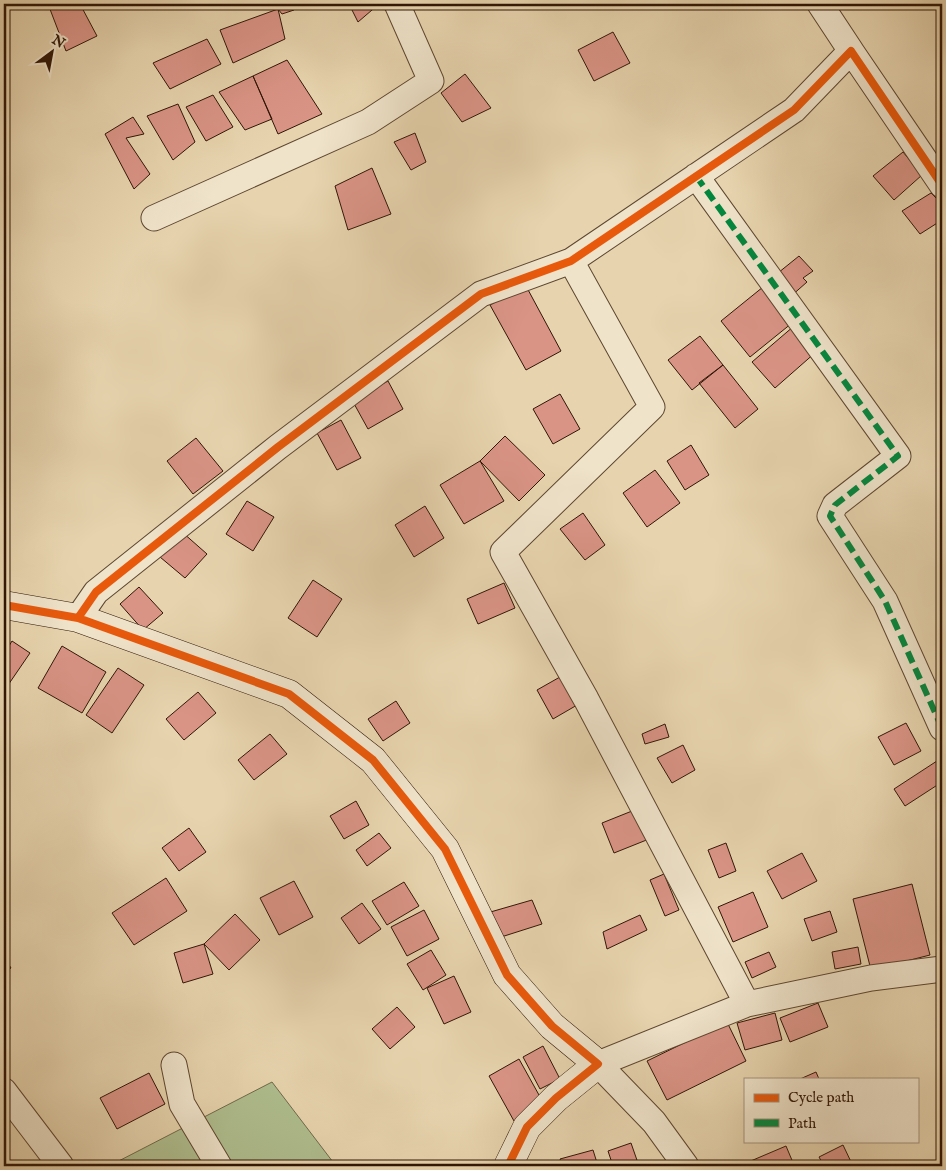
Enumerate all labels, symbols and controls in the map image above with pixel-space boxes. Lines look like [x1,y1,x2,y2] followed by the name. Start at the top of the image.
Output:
[28,28,78,78] north arrow
[48,30,68,53] text: N
[744,1078,918,1142] legend
[788,1088,854,1107] text: Cycle path
[788,1114,816,1133] text: Path

